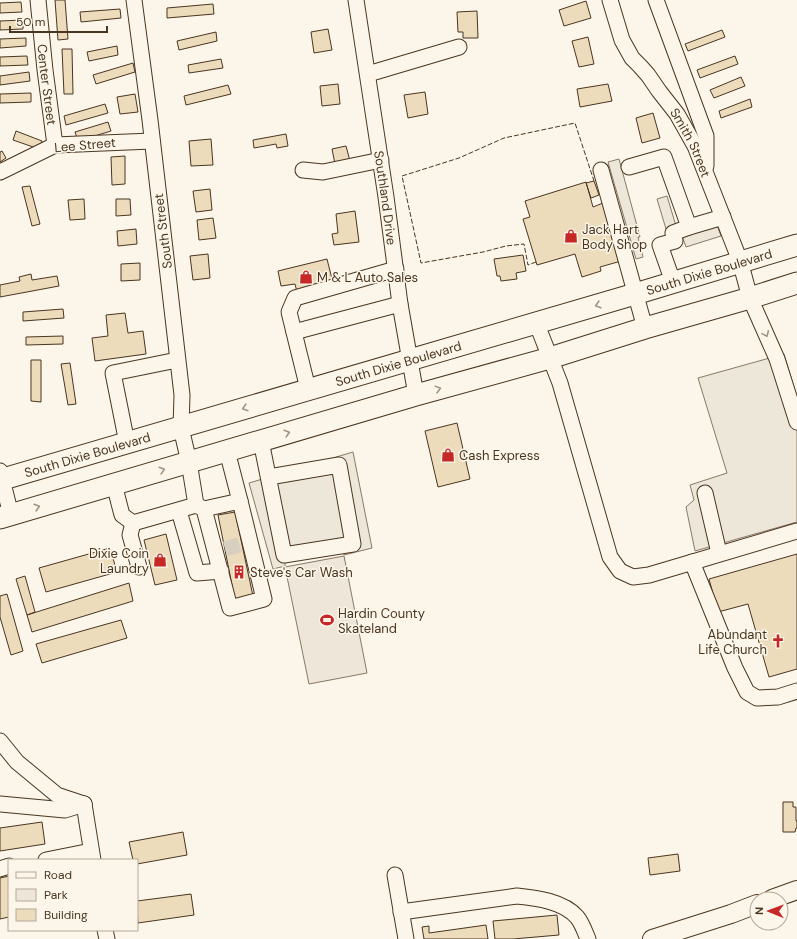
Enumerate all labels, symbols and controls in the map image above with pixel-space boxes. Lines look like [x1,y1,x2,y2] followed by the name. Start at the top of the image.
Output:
[10,8,107,34] scale bar
[16,14,45,30] text: 50 m
[34,43,61,126] street label: Center Street
[667,104,715,179] street label: Smith Street
[54,134,116,156] street label: Lee Street
[371,149,401,246] street label: Southland Drive
[150,192,176,270] street label: South Street
[582,221,647,253] place label: Jack Hart Body Shop
[563,228,579,244] shop icon: Jack Hart Body Shop
[644,245,774,299] street label: South Dixie Boulevard
[298,269,314,285] shop icon: M & L Auto Sales
[317,269,418,286] place label: M & L Auto Sales
[595,300,601,308] one-way arrow
[761,329,769,337] one-way arrow
[333,337,463,390] street label: South Dixie Boulevard
[434,385,441,394] one-way arrow
[241,403,248,412] one-way arrow
[22,428,152,481] street label: South Dixie Boulevard
[283,429,290,438] one-way arrow
[440,447,456,463] shop icon: Cash Express
[459,447,540,464] place label: Cash Express
[158,466,165,475] one-way arrow
[34,503,41,512] one-way arrow
[89,545,149,577] place label: Dixie Coin Laundry
[152,552,168,568] shop icon: Dixie Coin Laundry
[231,564,247,580] building icon: Steve's Car Wash
[250,564,353,581] place label: Steve's Car Wash
[338,605,425,637] place label: Hardin County Skateland
[319,612,335,628] sports icon: Hardin County Skateland
[698,626,767,658] place label: Abundant Life Church
[770,633,786,649] church icon: Abundant Life Church
[8,859,138,931] legend
[44,867,72,883] text: Road
[44,887,68,903] text: Park
[749,891,789,931] north arrow
[44,907,88,923] text: Building
[752,907,766,915] text: N

